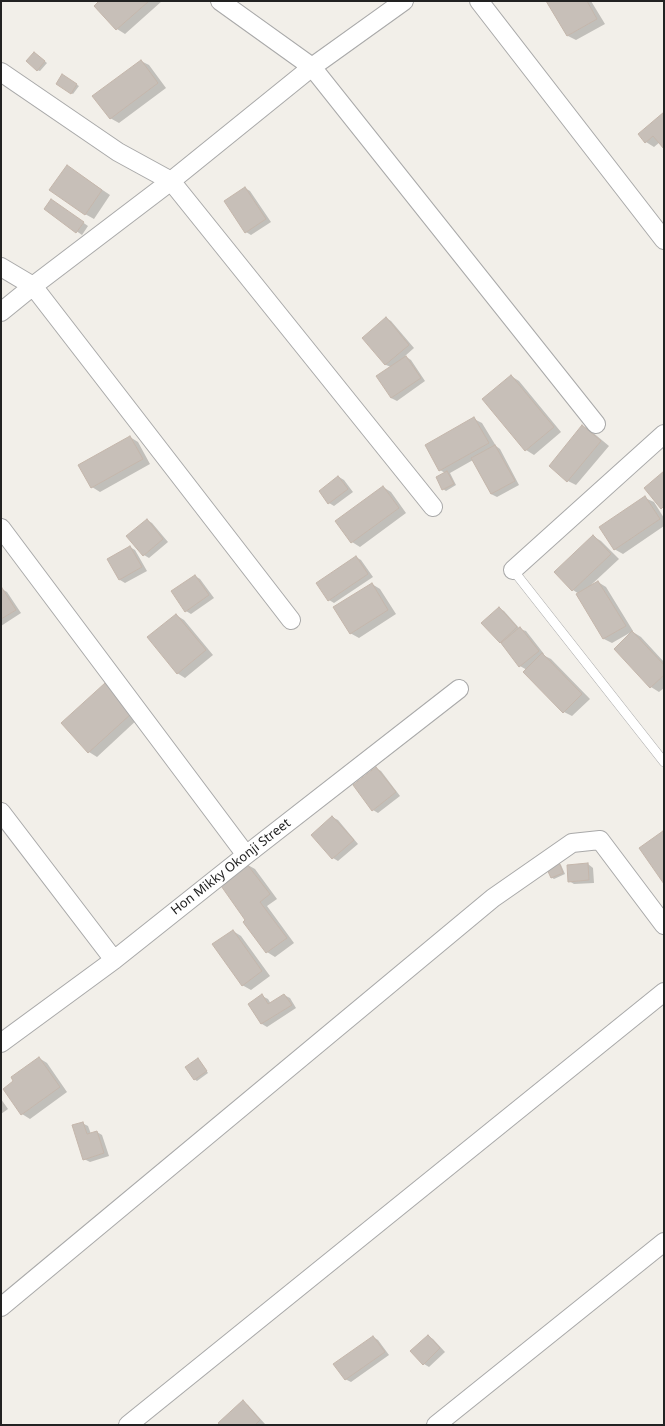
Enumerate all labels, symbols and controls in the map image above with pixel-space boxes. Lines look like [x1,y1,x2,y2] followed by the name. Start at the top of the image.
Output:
[168,816,294,918] street label: Hon Mikky Okonji Street

